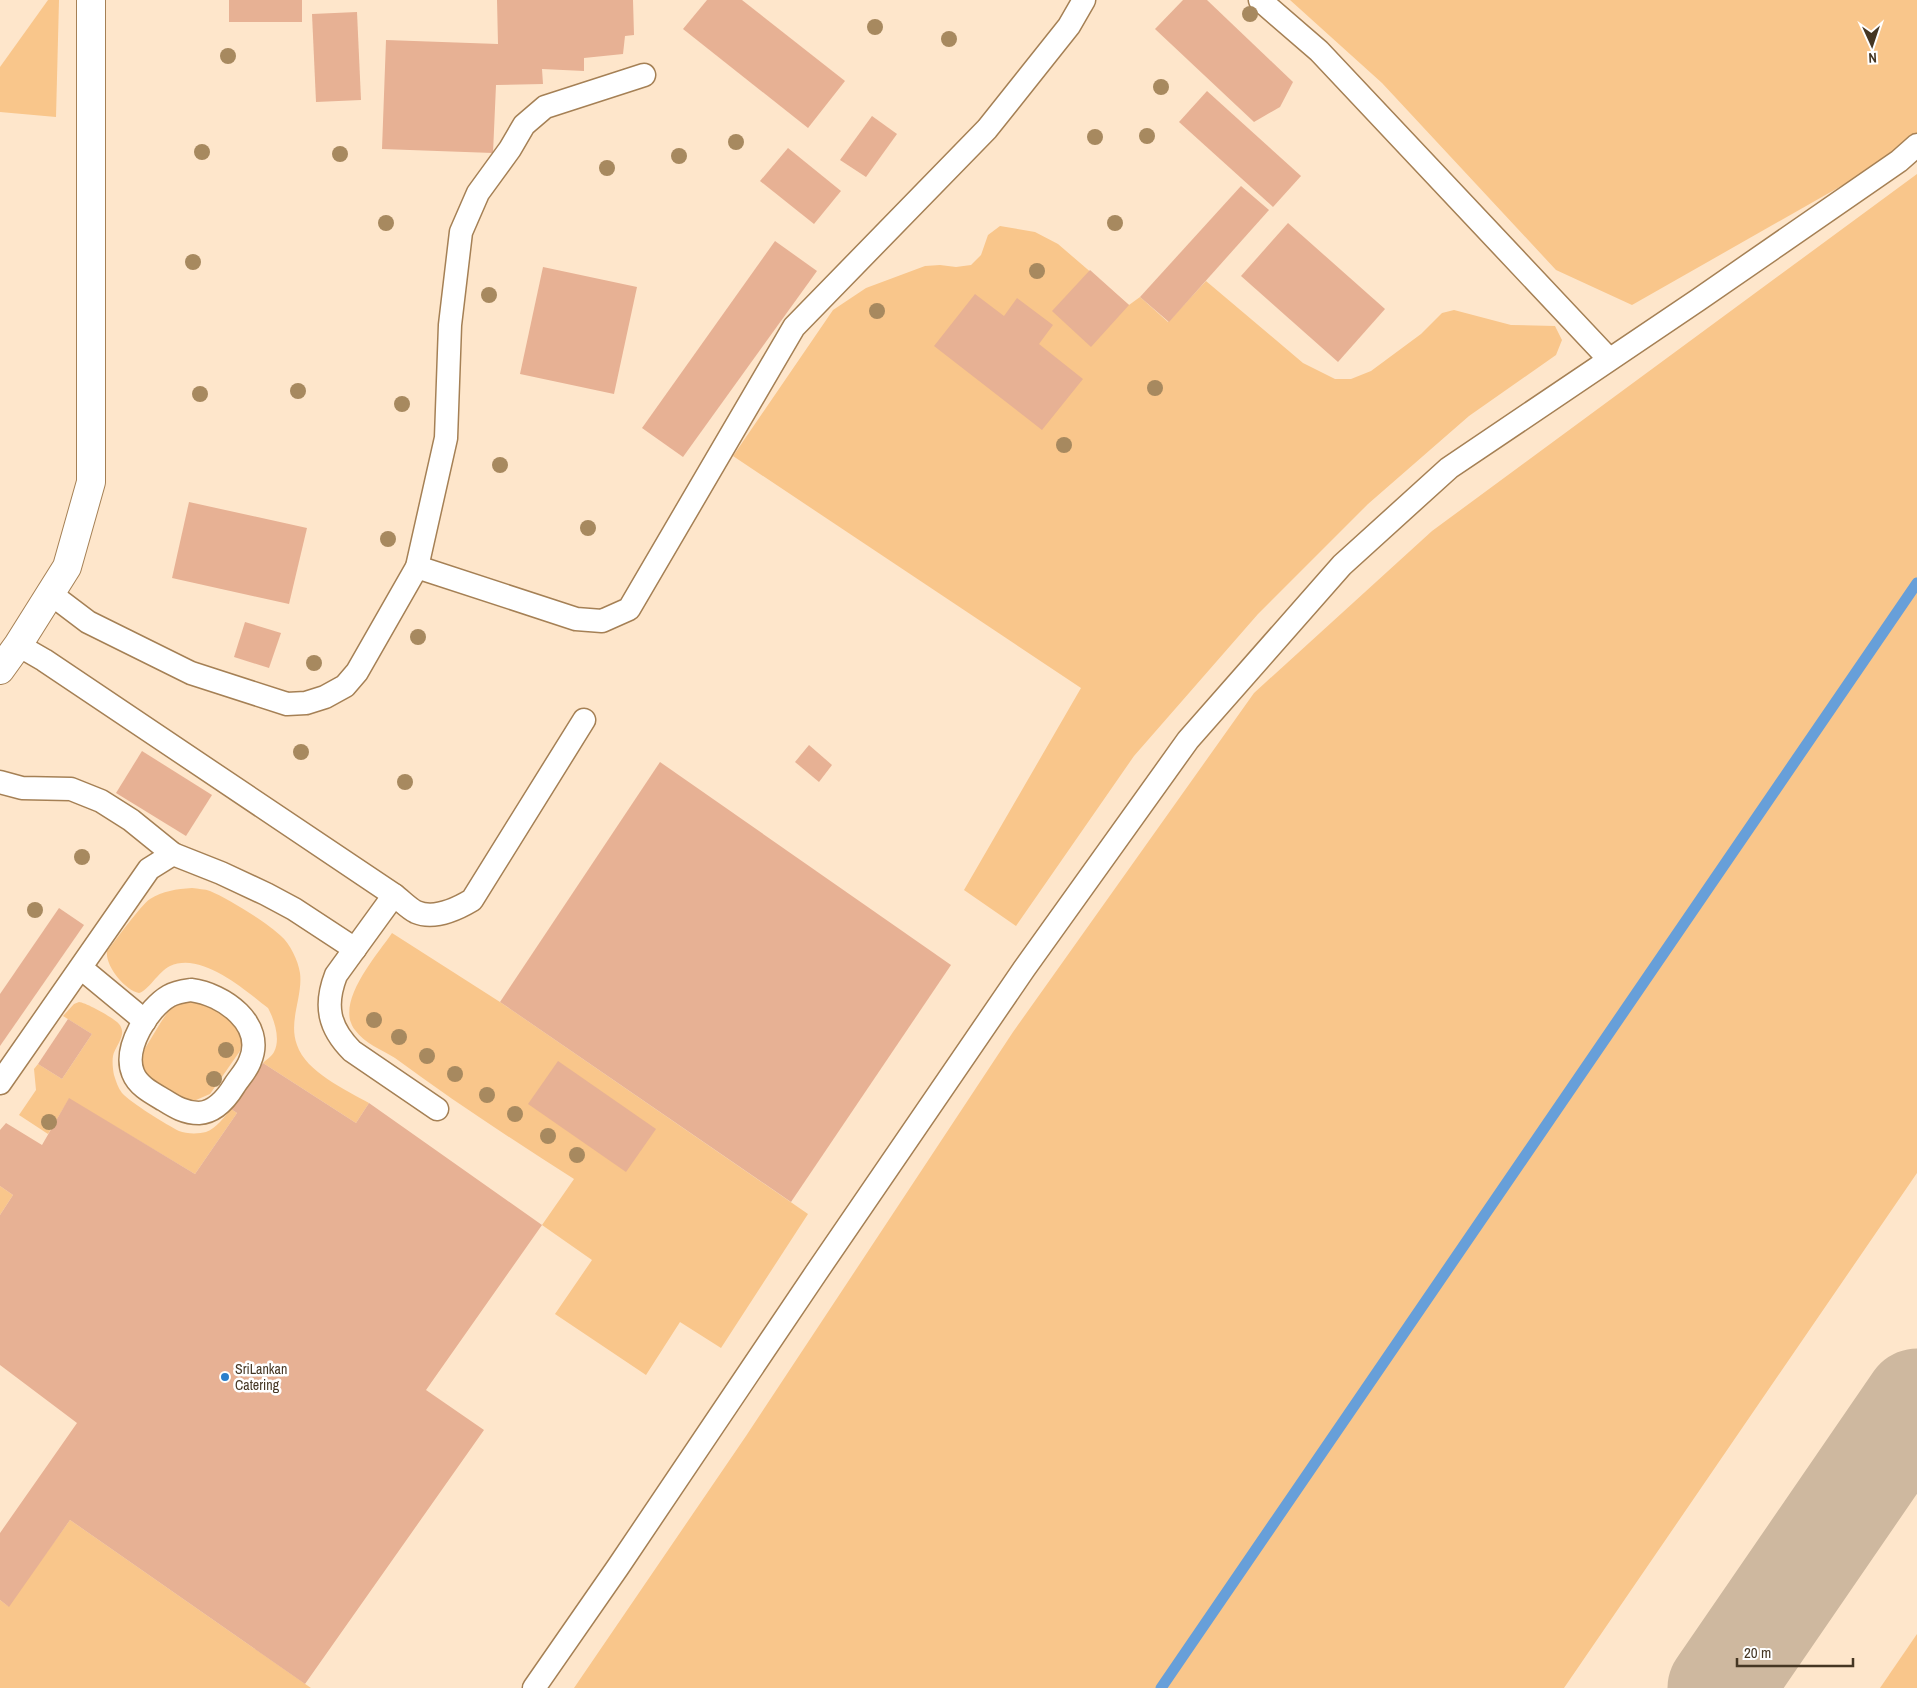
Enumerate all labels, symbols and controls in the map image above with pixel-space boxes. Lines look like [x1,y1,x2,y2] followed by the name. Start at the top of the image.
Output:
[1847,20,1897,70] north arrow
[1868,49,1877,67] text: N
[235,1360,287,1394] place label: SriLankan Catering
[219,1371,231,1383] marker: SriLankan Catering
[1737,1636,1853,1668] scale bar
[1744,1642,1771,1663] text: 20 m

